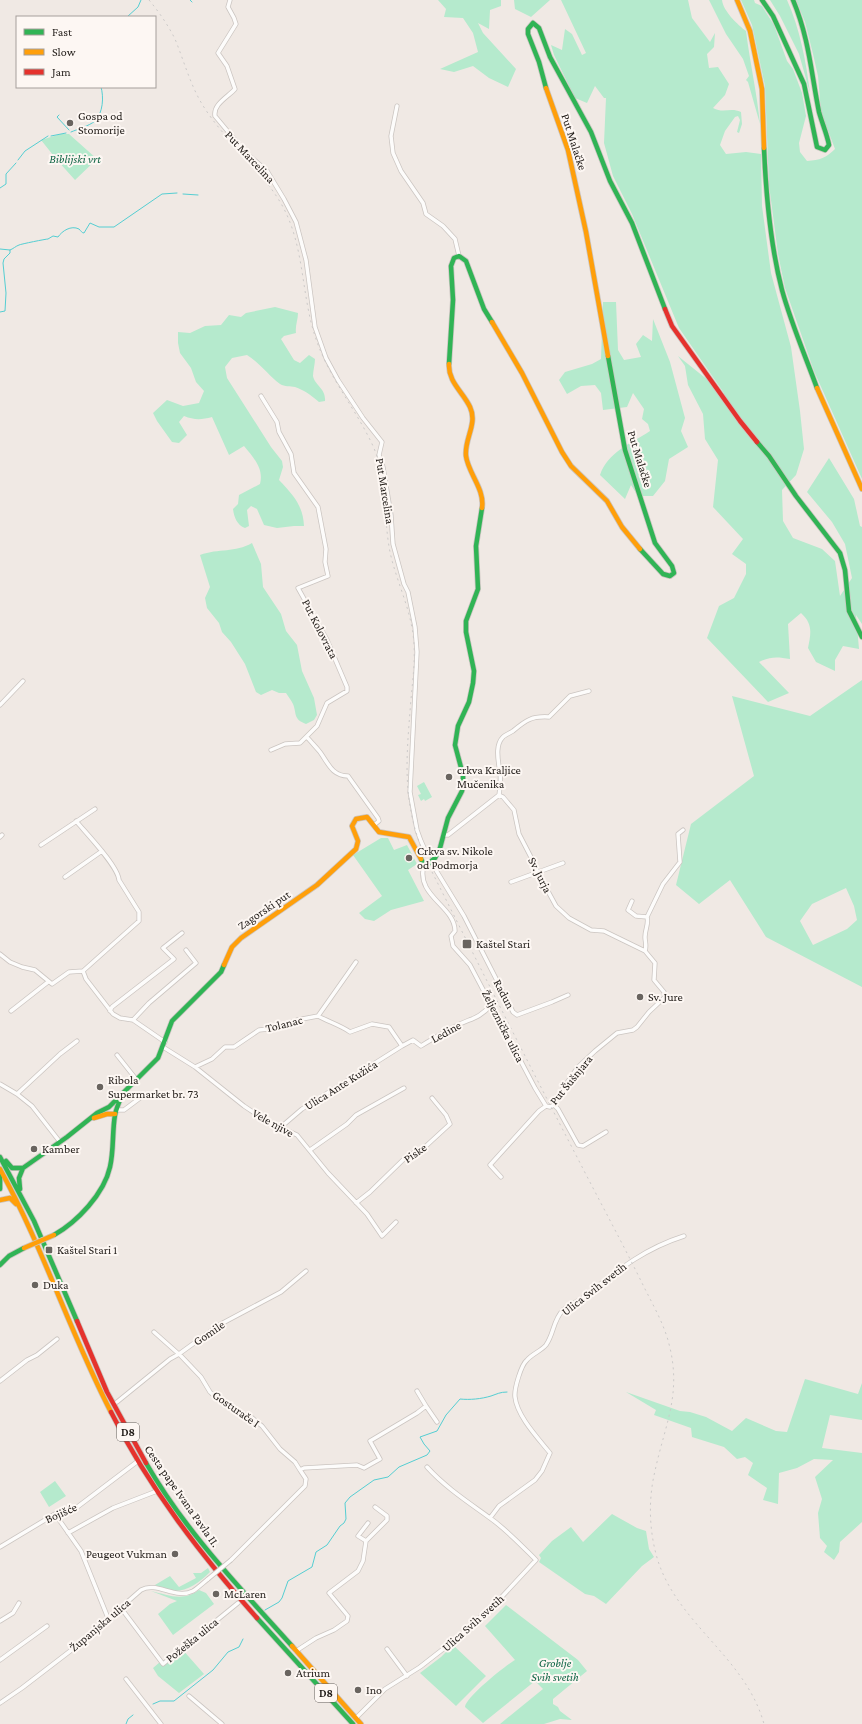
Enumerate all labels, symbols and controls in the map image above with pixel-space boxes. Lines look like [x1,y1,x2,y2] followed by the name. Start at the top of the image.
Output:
[16,16,156,88] legend
[52,25,73,39] text: Fast
[52,45,76,59] text: Slow
[51,65,71,79] text: Jam
[78,109,125,137] place label: Gospa od Stomorije
[558,112,590,172] street label: Put Malačke
[65,118,75,128] marker: Gospa od Stomorije
[222,128,278,186] street label: Put Marcelina
[49,152,101,166] park label: Biblijski vrt
[625,429,655,489] street label: Put Malačke
[373,457,397,525] street label: Put Marcelina
[299,597,341,662] street label: Put Kolovrata
[457,763,521,791] place label: crkva Kraljice Mučenika
[444,772,454,782] marker: crkva Kraljice Mučenika
[417,844,493,872] place label: Crkva sv. Nikole od Podmorja
[404,853,414,863] marker: Crkva sv. Nikole od Podmorja
[525,855,555,896] street label: Sv. Jurja
[235,887,294,933] street label: Zagorski put
[476,937,530,951] place label: Kaštel Stari
[461,938,473,950] marker: Kaštel Stari
[490,977,518,1012] street label: Radun
[479,988,527,1065] street label: Željeznička ulica
[648,990,683,1004] place label: Sv. Jure
[635,992,645,1002] marker: Sv. Jure
[264,1013,304,1035] street label: Tolanac
[428,1018,464,1046] street label: Ledine
[547,1052,596,1108] street label: Put Šušnjara
[302,1057,380,1113] street label: Ulica Ante Kužića
[108,1073,199,1101] place label: Ribola Supermarket br. 73
[95,1082,105,1092] marker: Ribola Supermarket br. 73
[250,1106,296,1140] street label: Vele njive
[401,1140,429,1166] street label: Piske
[42,1142,80,1156] place label: Kamber
[29,1144,39,1154] marker: Kamber
[57,1243,117,1257] place label: Kaštel Stari 1
[44,1245,54,1255] marker: Kaštel Stari 1
[559,1259,630,1319] street label: Ulica Svih svetih
[43,1278,69,1292] place label: Duka
[30,1280,40,1290] marker: Duka
[191,1317,227,1349] street label: Gomile
[210,1388,263,1431] street label: Gosturače I
[117,1423,139,1441] road number: D8
[142,1442,223,1550] street label: Cesta pape Ivana Pavla II.
[43,1500,79,1526] street label: Bojišće
[86,1547,168,1561] place label: Peugeot Vukman
[170,1549,180,1559] marker: Peugeot Vukman
[224,1587,267,1601] place label: McLaren
[211,1589,221,1599] marker: McLaren
[439,1591,507,1655] street label: Ulica Svih svetih
[67,1595,134,1655] street label: Županjska ulica
[163,1614,221,1665] street label: Požeška ulica
[531,1656,579,1684] park label: Groblje Svih svetih
[296,1666,330,1680] place label: Atrium
[283,1668,293,1678] marker: Atrium
[366,1683,382,1697] place label: Ino
[315,1684,337,1702] road number: D8
[353,1685,363,1695] marker: Ino

